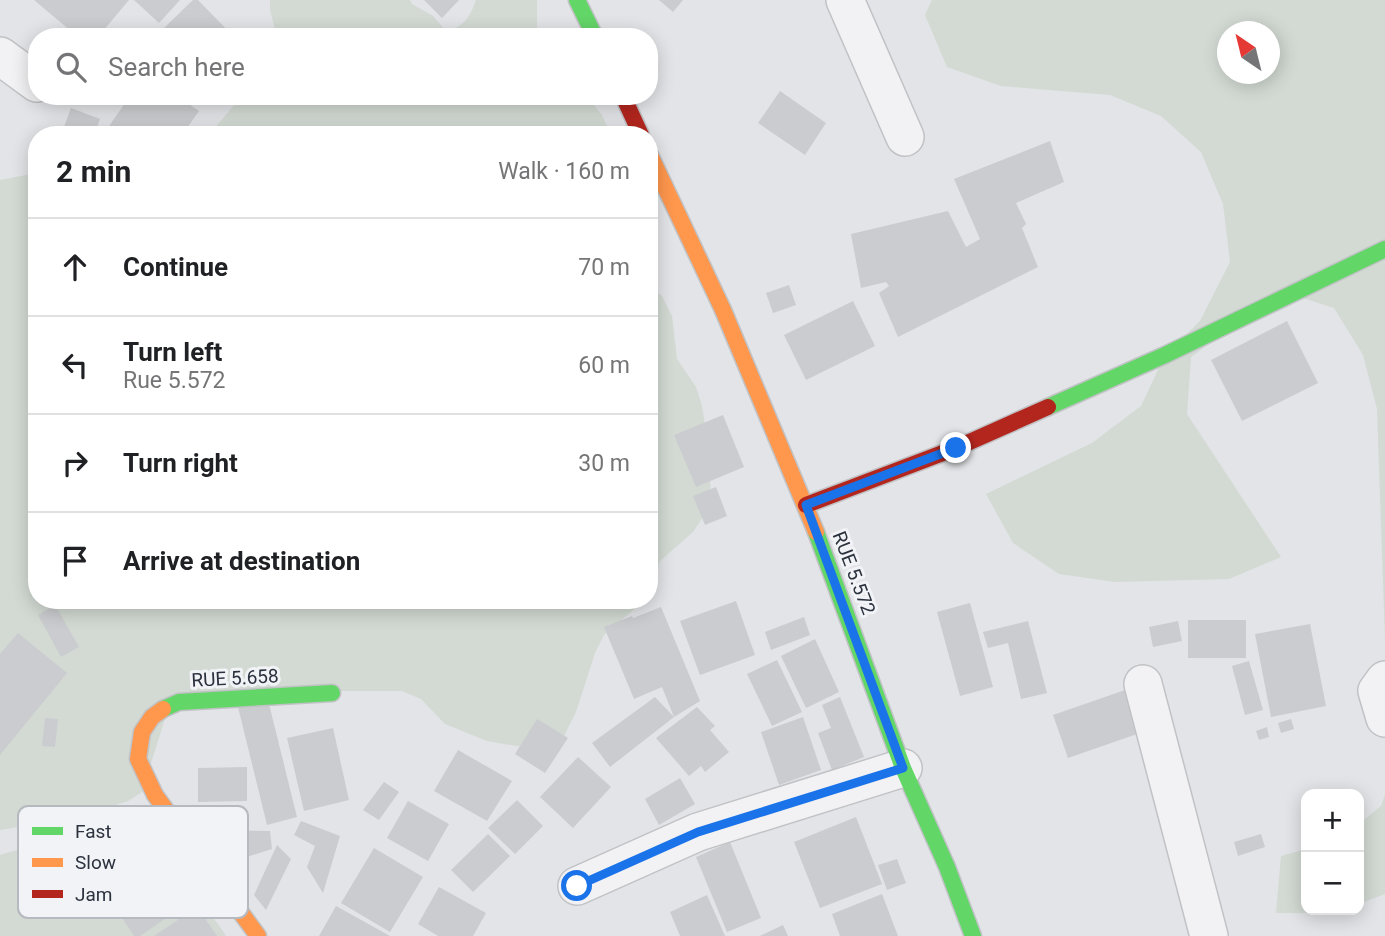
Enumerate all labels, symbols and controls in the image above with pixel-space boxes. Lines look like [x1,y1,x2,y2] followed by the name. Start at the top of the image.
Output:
[1217,21,1280,84] north arrow
[28,28,658,105] search box
[52,48,90,86] icon: search
[108,52,245,82] text: Search here
[56,154,131,189] text: 2 min
[498,158,630,185] text: Walk · 160 m
[56,248,94,286] icon: ahead
[123,252,228,282] text: Continue
[578,254,630,281] text: 70 m
[123,337,222,367] text: Turn left
[56,346,94,384] icon: left
[578,352,630,379] text: 60 m
[123,367,226,394] text: Rue 5.572
[940,432,971,463] route end
[56,444,94,482] icon: right
[123,448,238,478] text: Turn right
[578,450,630,477] text: 30 m
[828,528,880,618] street label: RUE 5.572
[56,542,94,580] icon: arrive
[123,546,360,576] text: Arrive at destination
[191,664,279,692] street label: RUE 5.658
[1301,789,1364,915] map controls
[1301,789,1364,852] button: +
[18,806,248,918] legend
[75,820,112,843] text: Fast
[75,851,116,874] text: Slow
[1301,852,1364,915] button: −
[561,870,592,901] route start
[75,883,112,906] text: Jam

